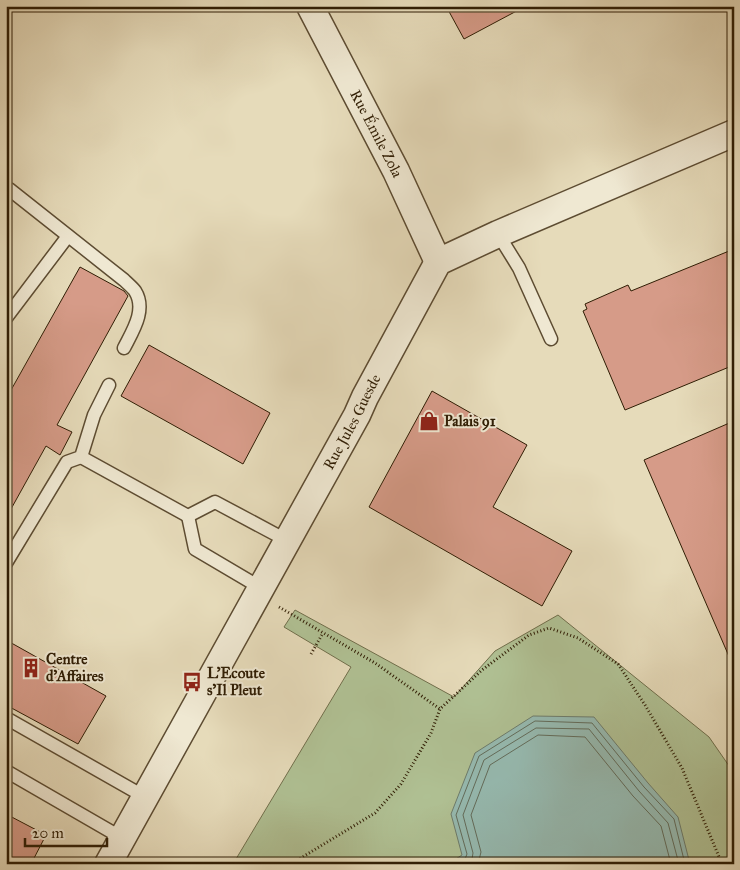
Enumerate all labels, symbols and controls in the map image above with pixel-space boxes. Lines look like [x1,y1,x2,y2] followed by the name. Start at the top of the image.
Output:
[346,87,407,181] street label: Rue Émile Zola
[320,371,385,473] street label: Rue Jules Guesde
[418,410,440,432] shop icon: Palais 91
[444,412,496,431] place label: Palais 91
[46,650,104,685] place label: Centre d'Affaires
[20,657,42,679] building icon: Centre d'Affaires
[207,664,266,699] place label: L'Ecoute s'Il Pleut
[181,671,203,693] bus stop icon: L'Ecoute s'Il Pleut
[25,815,108,847] scale bar
[32,824,64,842] text: 20 m

